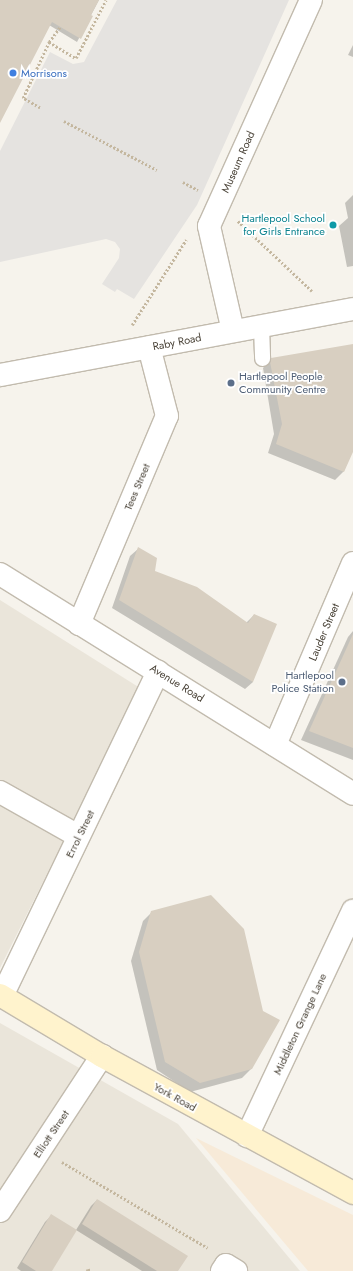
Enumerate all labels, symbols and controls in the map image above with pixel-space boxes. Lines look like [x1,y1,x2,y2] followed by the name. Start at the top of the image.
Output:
[21,66,67,80] place label: Morrisons
[8,68,18,78] marker: Morrisons
[219,129,257,195] street label: Museum Road
[242,212,325,238] place label: Hartlepool School for Girls Entrance
[328,220,338,230] marker: Hartlepool School for Girls Entrance
[151,331,203,353] street label: Raby Road
[239,370,326,396] place label: Hartlepool People Community Centre
[226,378,236,388] marker: Hartlepool People Community Centre
[121,462,153,512] street label: Tees Street
[306,601,342,663] street label: Lauder Street
[148,661,206,705] street label: Avenue Road
[271,669,334,695] place label: Hartlepool Police Station
[337,677,347,687] marker: Hartlepool Police Station
[63,808,97,860] street label: Errol Street
[271,971,329,1077] street label: Middleton Grange Lane
[151,1080,199,1114] street label: York Road
[30,1108,72,1160] street label: Elliott Street

